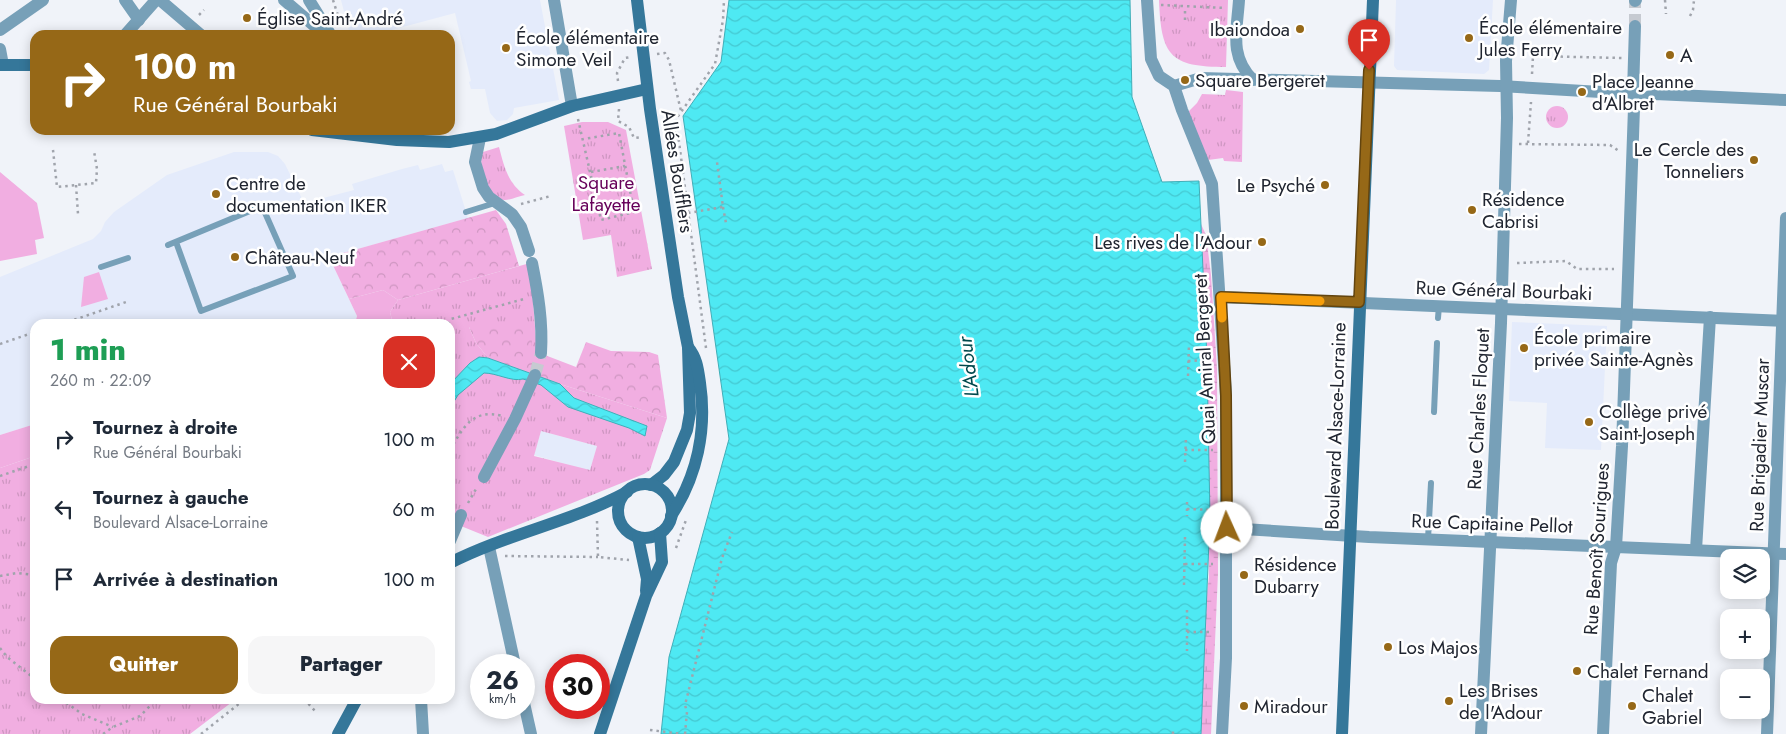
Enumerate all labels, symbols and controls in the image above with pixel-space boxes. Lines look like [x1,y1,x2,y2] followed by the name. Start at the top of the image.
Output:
[257,5,403,32] place label: Église Saint-André
[241,12,253,24] marker: Église Saint-André
[1476,14,1622,63] place label: École élémentaire Jules Ferry
[1210,16,1290,43] place label: Ibaiondoa
[1348,19,1390,70] pin
[1294,23,1306,35] marker: Ibaiondoa
[516,24,659,73] place label: École élémentaire Simone Veil
[1355,26,1383,54] icon: arrive
[1463,32,1475,44] marker: École élémentaire Jules Ferry
[133,42,236,92] text: 100 m
[500,42,512,54] marker: École élémentaire Simone Veil
[1680,42,1693,69] place label: A
[1664,49,1676,61] marker: A
[50,50,115,115] icon: right
[1195,67,1325,94] place label: Square Bergeret
[1592,68,1694,117] place label: Place Jeanne d'Albret
[1179,74,1191,86] marker: Square Bergeret
[1576,86,1588,98] marker: Place Jeanne d'Albret
[133,88,338,120] text: Rue Général Bourbaki
[654,108,701,235] street label: Allées Boufflers
[1634,136,1744,185] place label: Le Cercle des Tonneliers
[1748,154,1760,166] marker: Le Cercle des Tonneliers
[572,169,641,218] park label: Square Lafayette
[226,170,387,219] place label: Centre de documentation IKER
[1237,172,1315,199] place label: Le Psyché
[1319,179,1331,191] marker: Le Psyché
[1482,186,1565,235] place label: Résidence Cabrisi
[210,188,222,200] marker: Centre de documentation IKER
[1466,204,1478,216] marker: Résidence Cabrisi
[1094,229,1252,256] place label: Les rives de l'Adour
[1256,236,1268,248] marker: Les rives de l'Adour
[245,244,355,271] place label: Château-Neuf
[229,251,241,263] marker: Château-Neuf
[1187,273,1222,445] street label: Quai Amiral Bergeret
[1415,274,1593,307] street label: Rue Général Bourbaki
[1318,322,1353,530] street label: Boulevard Alsace-Lorraine
[1534,324,1694,373] place label: École primaire privée Sainte-Agnès
[1461,327,1496,490] street label: Rue Charles Floquet
[50,328,126,371] text: 1 min
[950,334,987,399] water label: L'Adour
[383,336,435,388] button: close
[1518,342,1530,354] marker: École primaire privée Sainte-Agnès
[1743,357,1776,532] street label: Rue Brigadier Muscar
[50,369,151,392] text: 260 m · 22:09
[1599,398,1708,447] place label: Collège privé Saint-Joseph
[93,414,238,441] text: Tournez à droite
[1583,416,1595,428] marker: Collège privé Saint-Joseph
[50,425,78,453] icon: right
[383,426,435,453] text: 100 m
[93,441,242,464] text: Rue Général Bourbaki
[1577,462,1616,636] street label: Rue Benoît Sourigues
[93,484,249,511] text: Tournez à gauche
[50,495,78,523] icon: left
[392,496,435,523] text: 60 m
[1200,501,1252,553] position arrow
[1411,507,1574,540] street label: Rue Capitaine Pellot
[93,511,268,534] text: Boulevard Alsace-Lorraine
[1720,549,1770,719] map controls
[1720,549,1770,599] button: layers
[1254,551,1337,600] place label: Résidence Dubarry
[50,565,78,593] icon: arrive
[93,566,278,593] text: Arrivée à destination
[383,566,435,593] text: 100 m
[1238,569,1250,581] marker: Résidence Dubarry
[1720,609,1770,659] button: +
[1398,634,1478,661] place label: Los Majos
[50,636,238,694] button: Quitter
[248,636,435,694] button: Partager
[1382,641,1394,653] marker: Los Majos
[545,654,610,719] speed limit sign: 30
[1587,658,1709,685] place label: Chalet Fernand
[486,662,519,698] text: 26
[1571,665,1583,677] marker: Chalet Fernand
[1720,669,1770,719] button: −
[1459,677,1543,726] place label: Les Brises de l'Adour
[1642,682,1702,731] place label: Chalet Gabriel
[489,690,516,708] text: km/h
[1254,693,1328,720] place label: Miradour
[1443,695,1455,707] marker: Les Brises de l'Adour
[1238,700,1250,712] marker: Miradour
[1626,700,1638,712] marker: Chalet Gabriel

